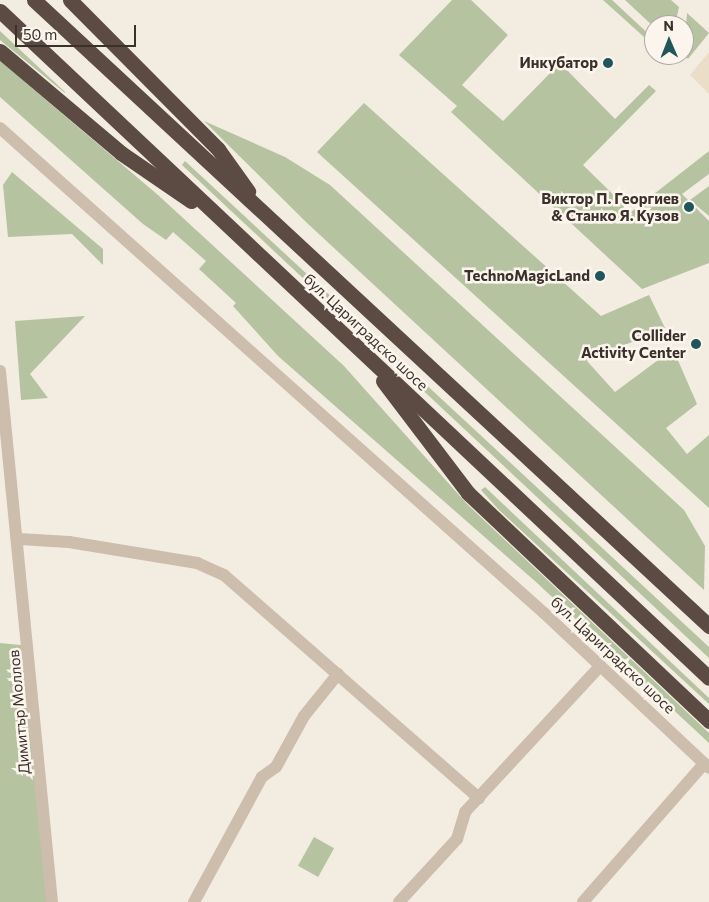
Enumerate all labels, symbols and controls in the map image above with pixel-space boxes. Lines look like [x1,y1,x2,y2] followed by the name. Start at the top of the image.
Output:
[18,15,139,47] scale bar
[644,15,694,65] north arrow
[663,17,674,34] text: N
[23,25,57,43] text: 50 m
[519,54,598,72] place label: Инкубатор
[602,57,614,69] marker: Инкубатор
[541,189,679,224] place label: Виктор П. Георгиев & Станко Я. Кузов
[683,201,695,213] marker: Виктор П. Георгиев & Станко Я. Кузов
[464,267,590,285] place label: TechnoMagicLand
[300,270,432,394] street label: бул. Цариградско шосе
[594,270,606,282] marker: TechnoMagicLand
[581,326,686,361] place label: Collider Activity Center
[690,338,702,350] marker: Collider Activity Center
[547,593,679,717] street label: бул. Цариградско шосе
[5,649,33,775] street label: Димитър Моллов

